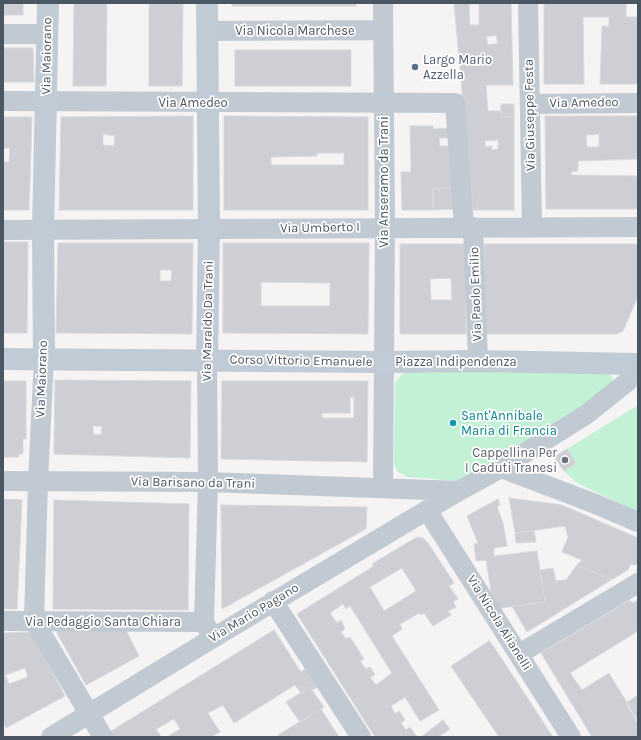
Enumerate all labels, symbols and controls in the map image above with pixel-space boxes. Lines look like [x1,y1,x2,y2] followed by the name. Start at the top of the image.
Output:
[39,17,55,95] street label: Via Maiorano
[235,23,355,39] street label: Via Nicola Marchese
[423,52,492,83] place label: Largo Mario Azzella
[521,59,539,171] street label: Via Giuseppe Festa
[410,62,420,72] marker: Largo Mario Azzella
[158,95,228,111] street label: Via Amedeo
[549,95,619,111] street label: Via Amedeo
[376,116,392,248] street label: Via Anseramo da Trani
[280,220,360,236] street label: Via Umberto I
[467,246,485,342] street label: Via Paolo Emilio
[199,260,217,382] street label: Via Maraldo Da Trani
[33,340,51,418] street label: Via Maiorano
[229,352,373,370] street label: Corso Vittorio Emanuele
[395,354,517,370] street label: Piazza Indipendenza
[461,408,557,439] place label: Sant'Annibale Maria di Francia
[448,418,458,428] marker: Sant'Annibale Maria di Francia
[465,445,557,476] place label: Cappellina Per I Caduti Tranesi
[560,455,570,465] marker: Cappellina Per I Caduti Tranesi
[131,474,255,492] street label: Via Barisano da Trani
[463,572,535,674] street label: Via Nicola Alianelli
[206,580,302,646] street label: Via Mario Pagano
[25,614,181,630] street label: Via Pedaggio Santa Chiara

